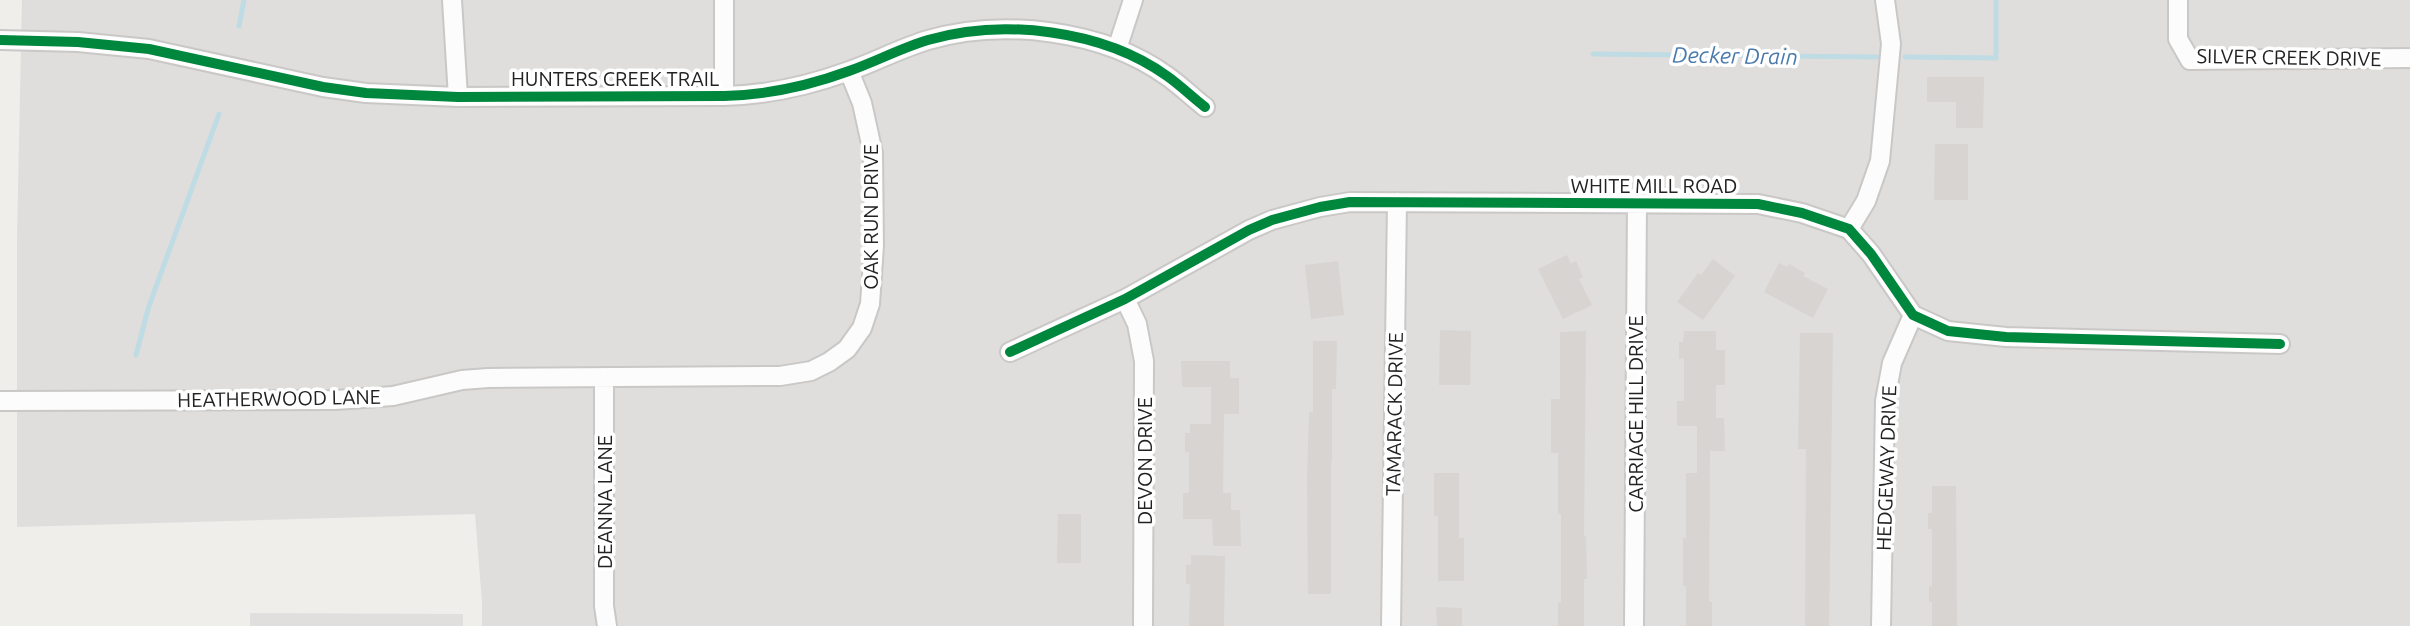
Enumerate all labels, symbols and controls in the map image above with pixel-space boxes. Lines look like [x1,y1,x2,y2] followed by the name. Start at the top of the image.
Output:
[1672,41,1798,69] water label: Decker Drain
[2197,44,2381,70] street label: SILVER CREEK DRIVE
[511,67,719,90] street label: HUNTERS CREEK TRAIL
[859,144,882,290] street label: OAK RUN DRIVE
[1571,174,1737,197] street label: WHITE MILL ROAD
[1624,315,1647,513] street label: CARRIAGE HILL DRIVE
[1381,332,1407,496] street label: TAMARACK DRIVE
[177,385,381,411] street label: HEATHERWOOD LANE
[1872,385,1900,551] street label: HEDGEWAY DRIVE
[1133,397,1156,525] street label: DEVON DRIVE
[593,435,616,569] street label: DEANNA LANE

